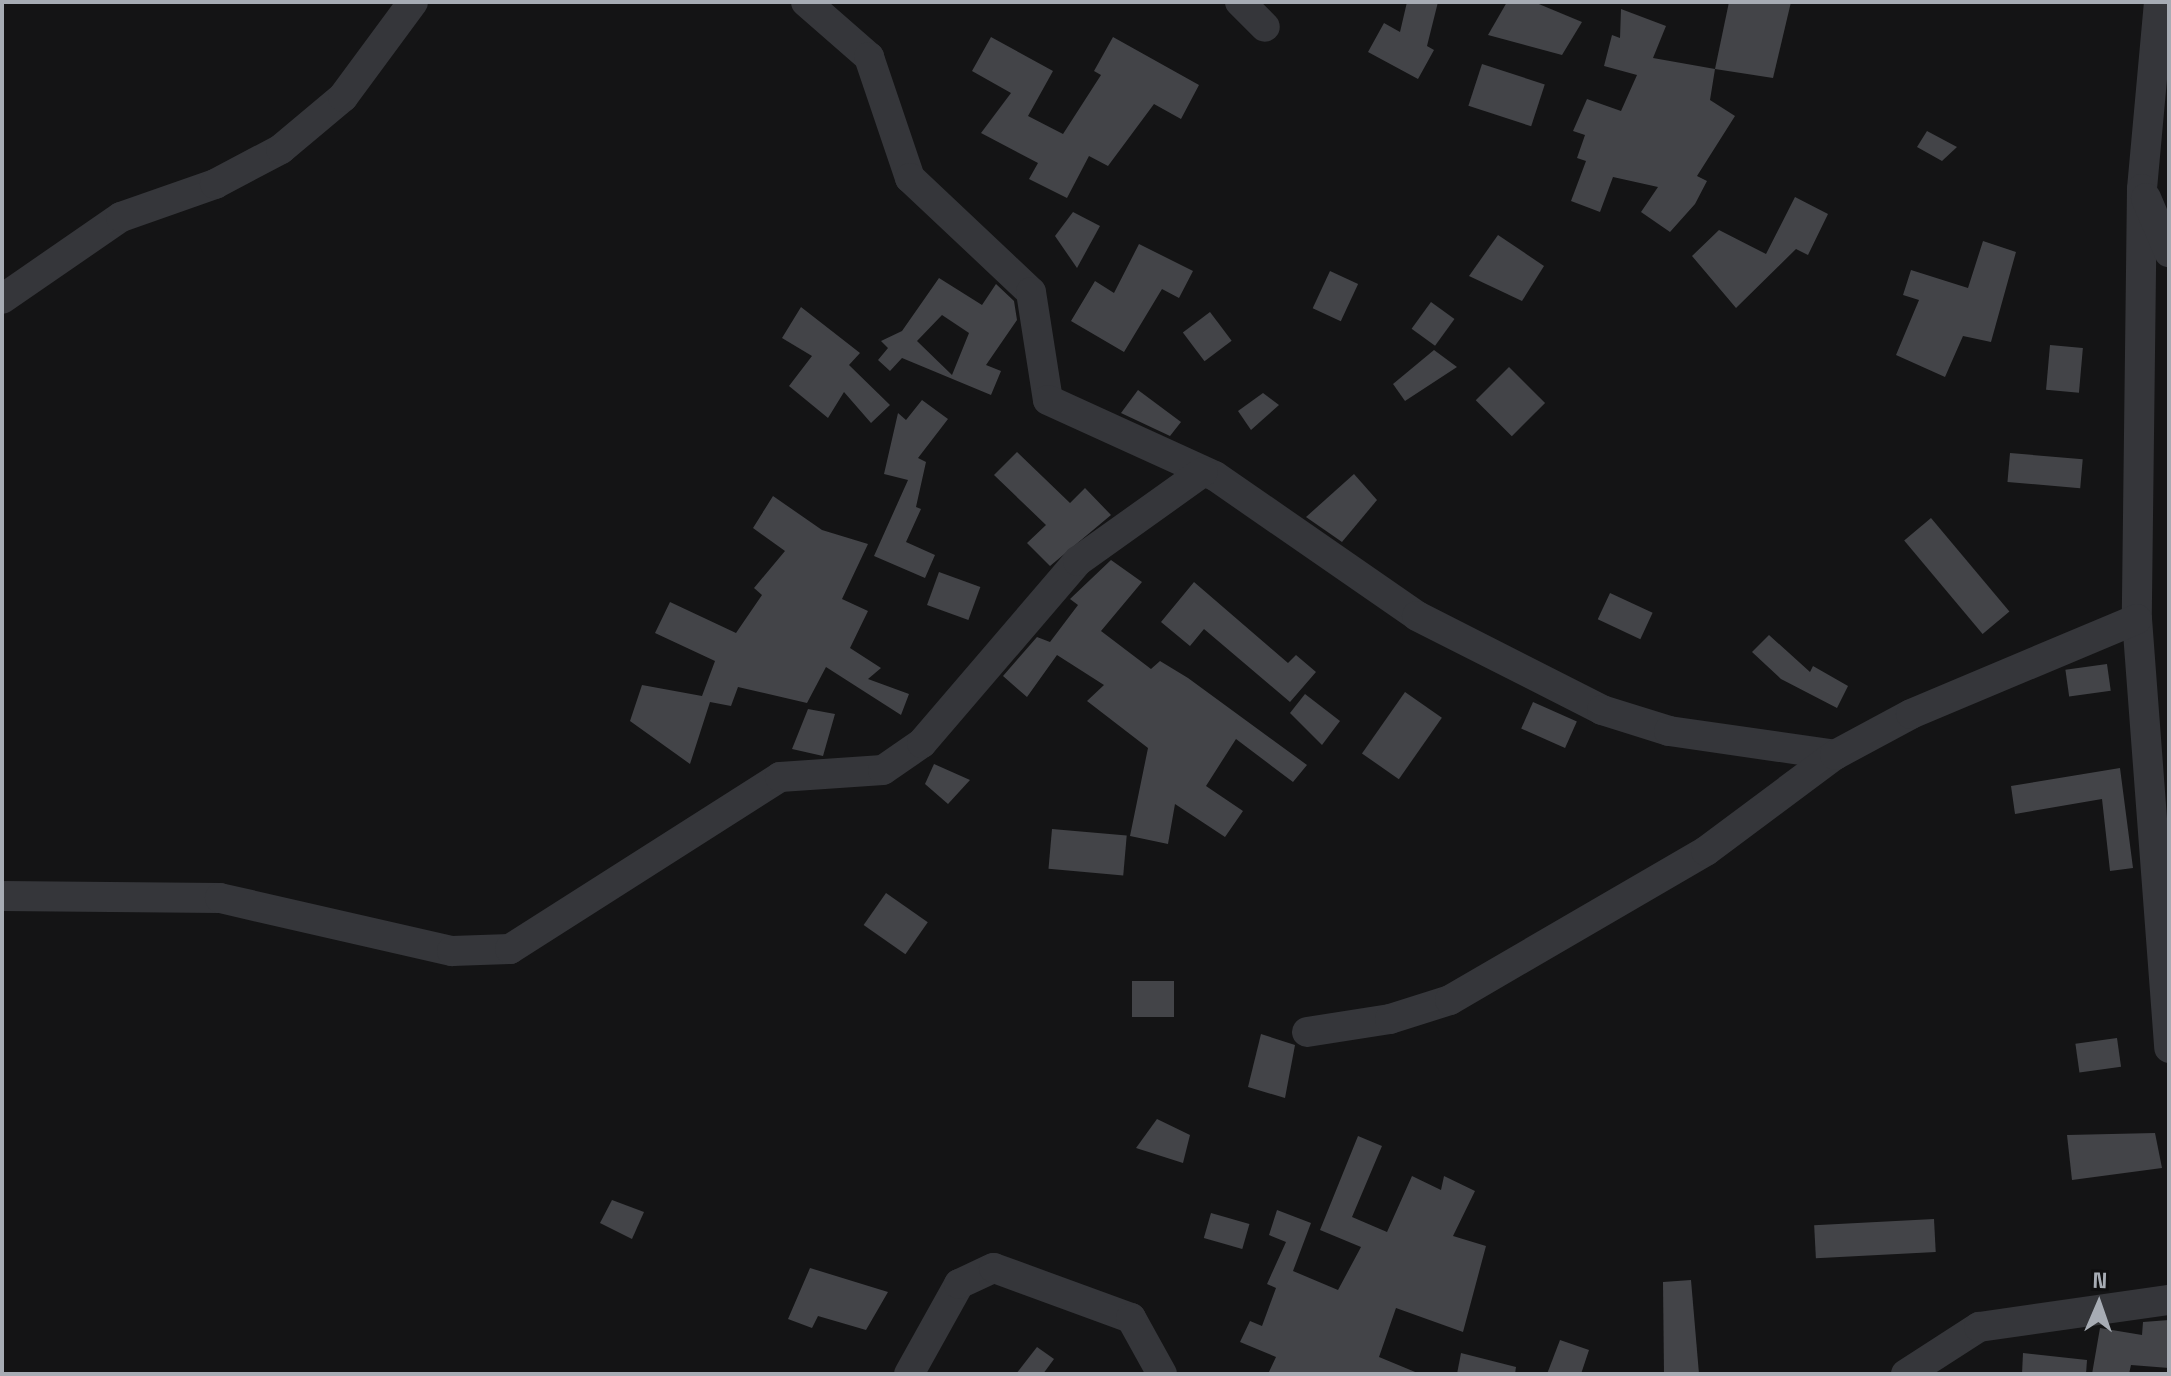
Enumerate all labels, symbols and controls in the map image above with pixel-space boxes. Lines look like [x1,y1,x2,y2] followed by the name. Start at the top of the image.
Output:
[2059,1264,2139,1344] north arrow
[2092,1266,2108,1294] text: N

